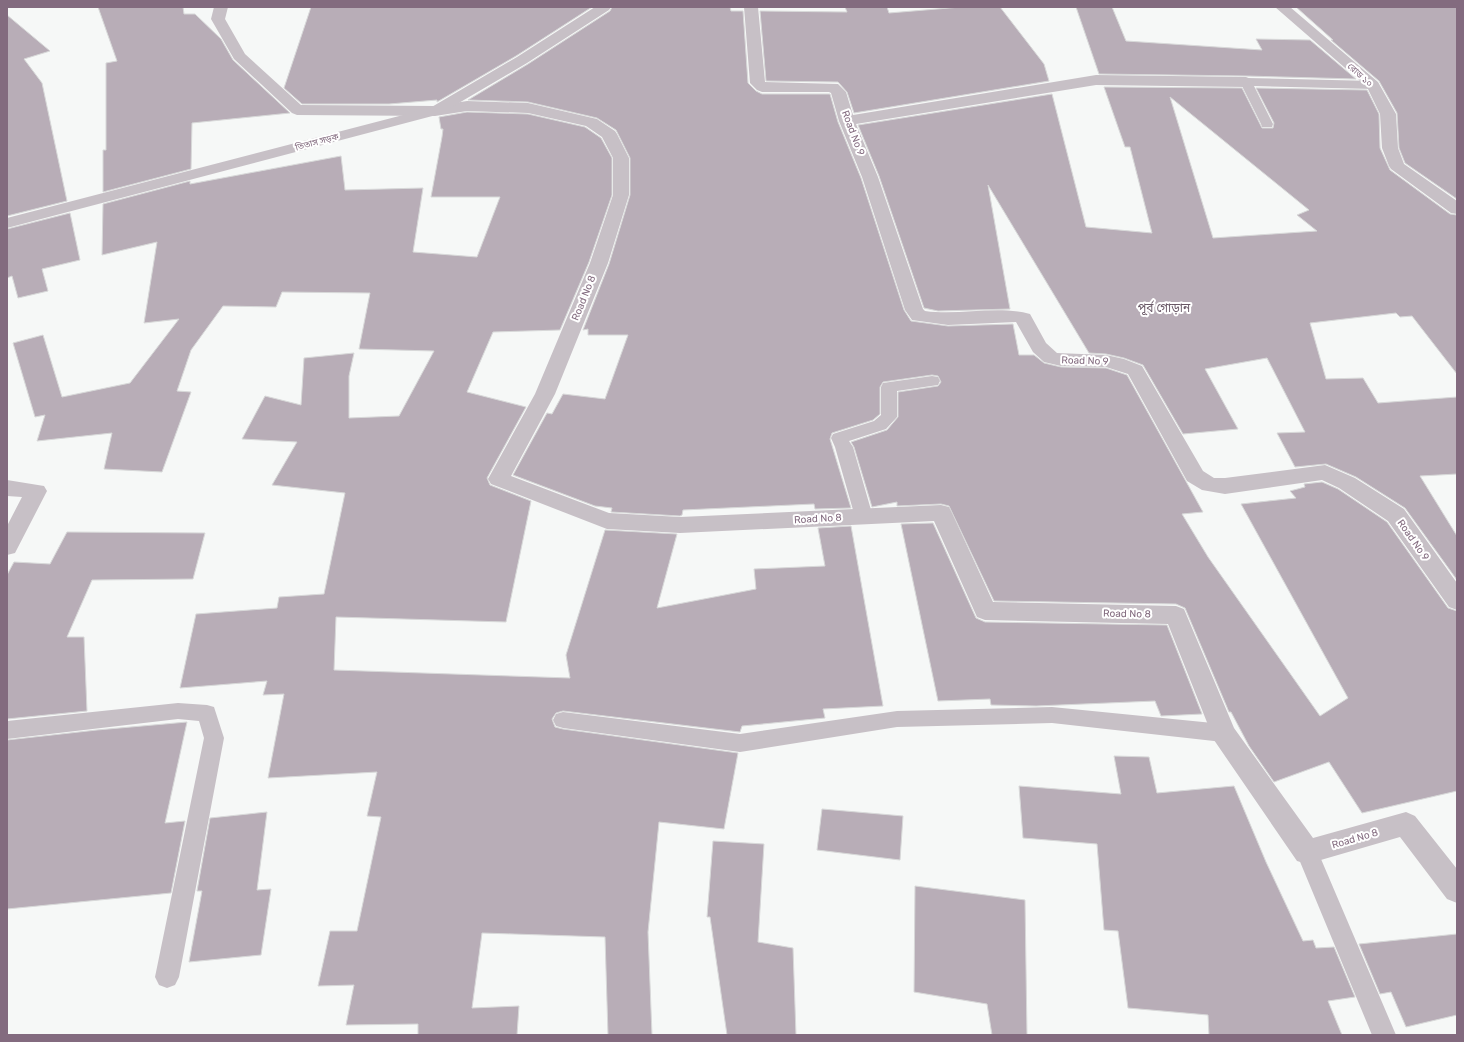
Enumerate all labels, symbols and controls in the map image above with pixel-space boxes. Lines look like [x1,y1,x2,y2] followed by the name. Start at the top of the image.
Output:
[1345,61,1375,89] street label: রোড ১০
[839,109,867,157] street label: Road No 9
[293,130,341,153] street label: তিতাস সড়ক
[570,274,598,322] street label: Road No 8
[1138,300,1191,316] district label: পূর্ব গোড়ান
[1061,354,1109,368] street label: Road No 9
[794,512,842,526] street label: Road No 8
[1395,517,1431,563] street label: Road No 9
[1103,608,1151,620] street label: Road No 8
[1330,827,1380,851] street label: Road No 8

